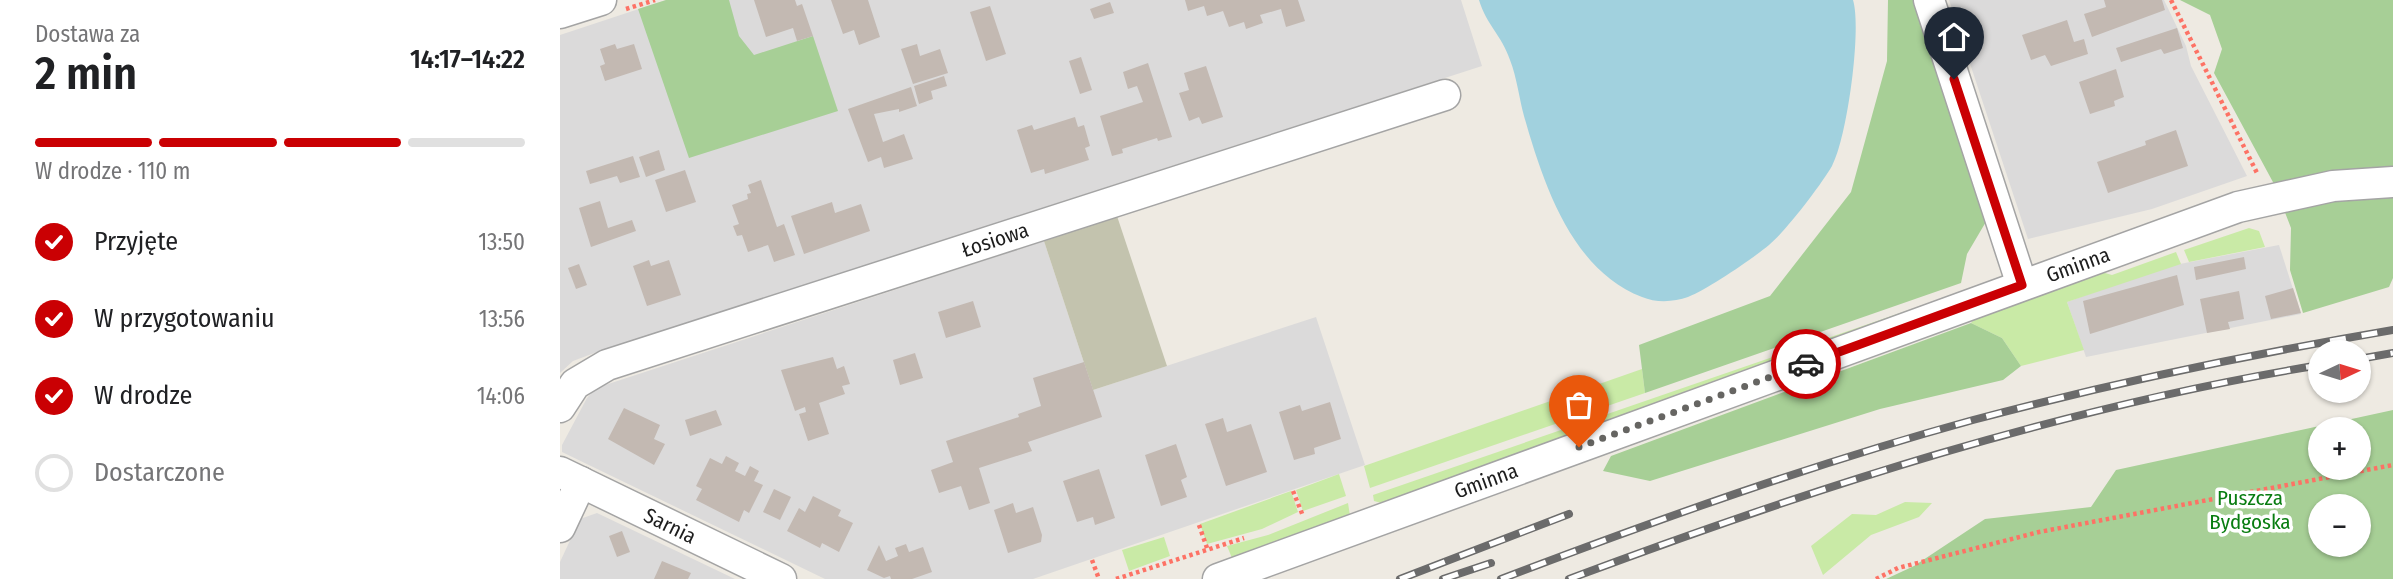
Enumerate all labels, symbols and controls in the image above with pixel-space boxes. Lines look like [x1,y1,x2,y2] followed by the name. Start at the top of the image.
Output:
[1924,7,1984,79] pin
[1935,18,1973,56] icon: home
[35,20,140,48] text: Dostawa za
[410,44,525,75] text: 14:17–14:22
[35,46,137,101] text: 2 min
[35,157,190,185] text: W drodze · 110 m
[958,217,1032,263] street label: Łosiowa
[35,223,73,261] icon: check
[94,226,178,257] text: Przyjęte
[478,228,525,256] text: 13:50
[2043,242,2113,288] street label: Gminna
[35,300,73,338] icon: check
[94,303,275,334] text: W przygotowaniu
[479,305,525,333] text: 13:56
[1771,329,1841,399] courier
[2308,340,2371,402] north arrow
[2308,340,2371,557] map controls
[1787,345,1825,383] icon: car
[1549,375,1609,447] pin
[35,377,73,415] icon: check
[94,380,192,411] text: W drodze
[477,382,525,410] text: 14:06
[1560,386,1598,424] icon: bag
[2308,417,2371,480] button: +
[94,457,225,488] text: Dostarczone
[1451,458,1521,504] street label: Gminna
[2209,485,2291,535] park label: Puszcza Bydgoska
[2308,494,2371,557] button: −
[640,502,700,550] street label: Sarnia

